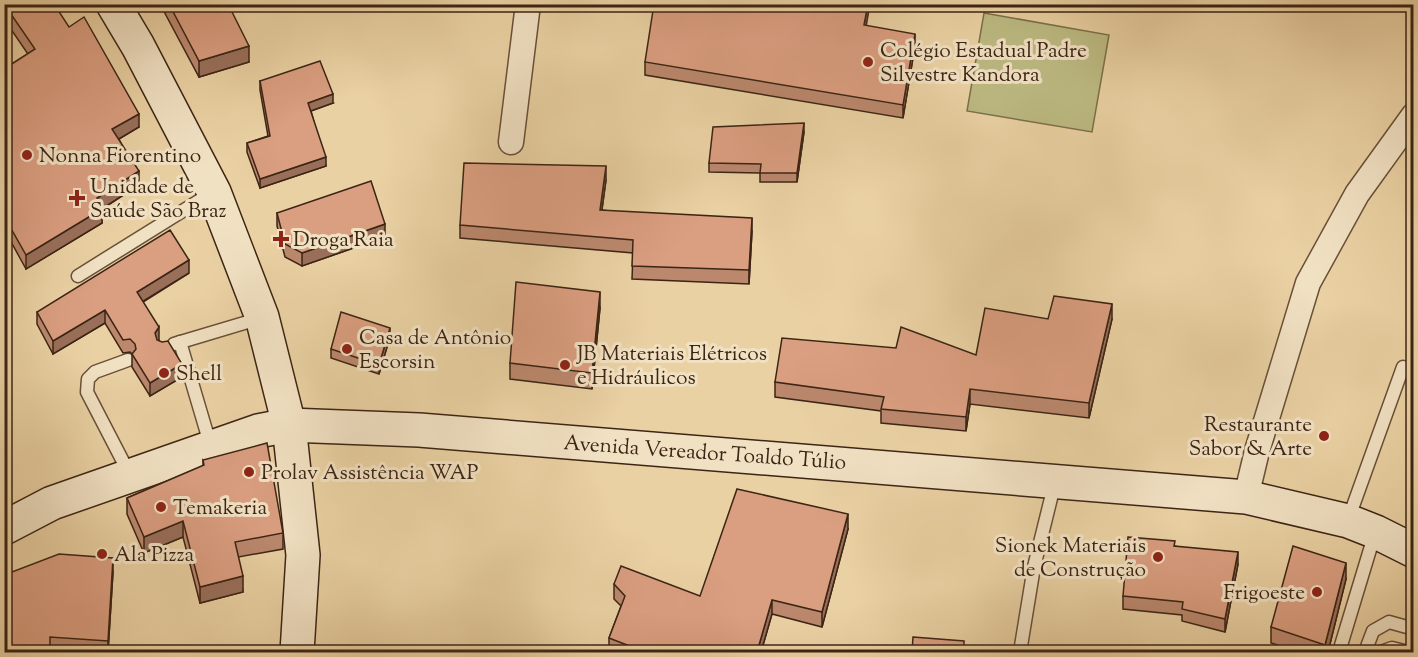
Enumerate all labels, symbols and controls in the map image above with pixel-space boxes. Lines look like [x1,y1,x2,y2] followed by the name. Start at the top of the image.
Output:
[880,37,1087,91] place label: Colégio Estadual Padre Silvestre Kandora
[861,55,875,69] marker: Colégio Estadual Padre Silvestre Kandora
[39,142,201,172] place label: Nonna Fiorentino
[20,148,34,162] marker: Nonna Fiorentino
[90,173,227,227] place label: Unidade de Saúde São Braz
[68,189,86,207] marker: Unidade de Saúde São Braz
[293,226,394,256] place label: Droga Raia
[274,232,288,246] marker: Droga Raia
[359,324,511,378] place label: Casa de Antônio Escorsin
[576,340,767,394] place label: JB Materiais Elétricos e Hidráulicos
[340,342,354,356] marker: Casa de Antônio Escorsin
[558,358,572,372] marker: JB Materiais Elétricos e Hidráulicos
[176,360,222,390] place label: Shell
[157,366,171,380] marker: Shell
[1189,411,1312,465] place label: Restaurante Sabor & Arte
[563,429,847,479] street label: Avenida Vereador Toaldo Túlio
[1317,429,1331,443] marker: Restaurante Sabor & Arte
[261,459,478,489] place label: Prolav Assistência WAP
[242,465,256,479] marker: Prolav Assistência WAP
[173,494,267,524] place label: Temakeria
[154,500,168,514] marker: Temakeria
[995,532,1146,586] place label: Sionek Materiais de Construção
[114,541,194,571] place label: Ala Pizza
[95,547,109,561] marker: Ala Pizza
[1151,550,1165,564] marker: Sionek Materiais de Construção
[1223,579,1305,609] place label: Frigoeste
[1310,585,1324,599] marker: Frigoeste

